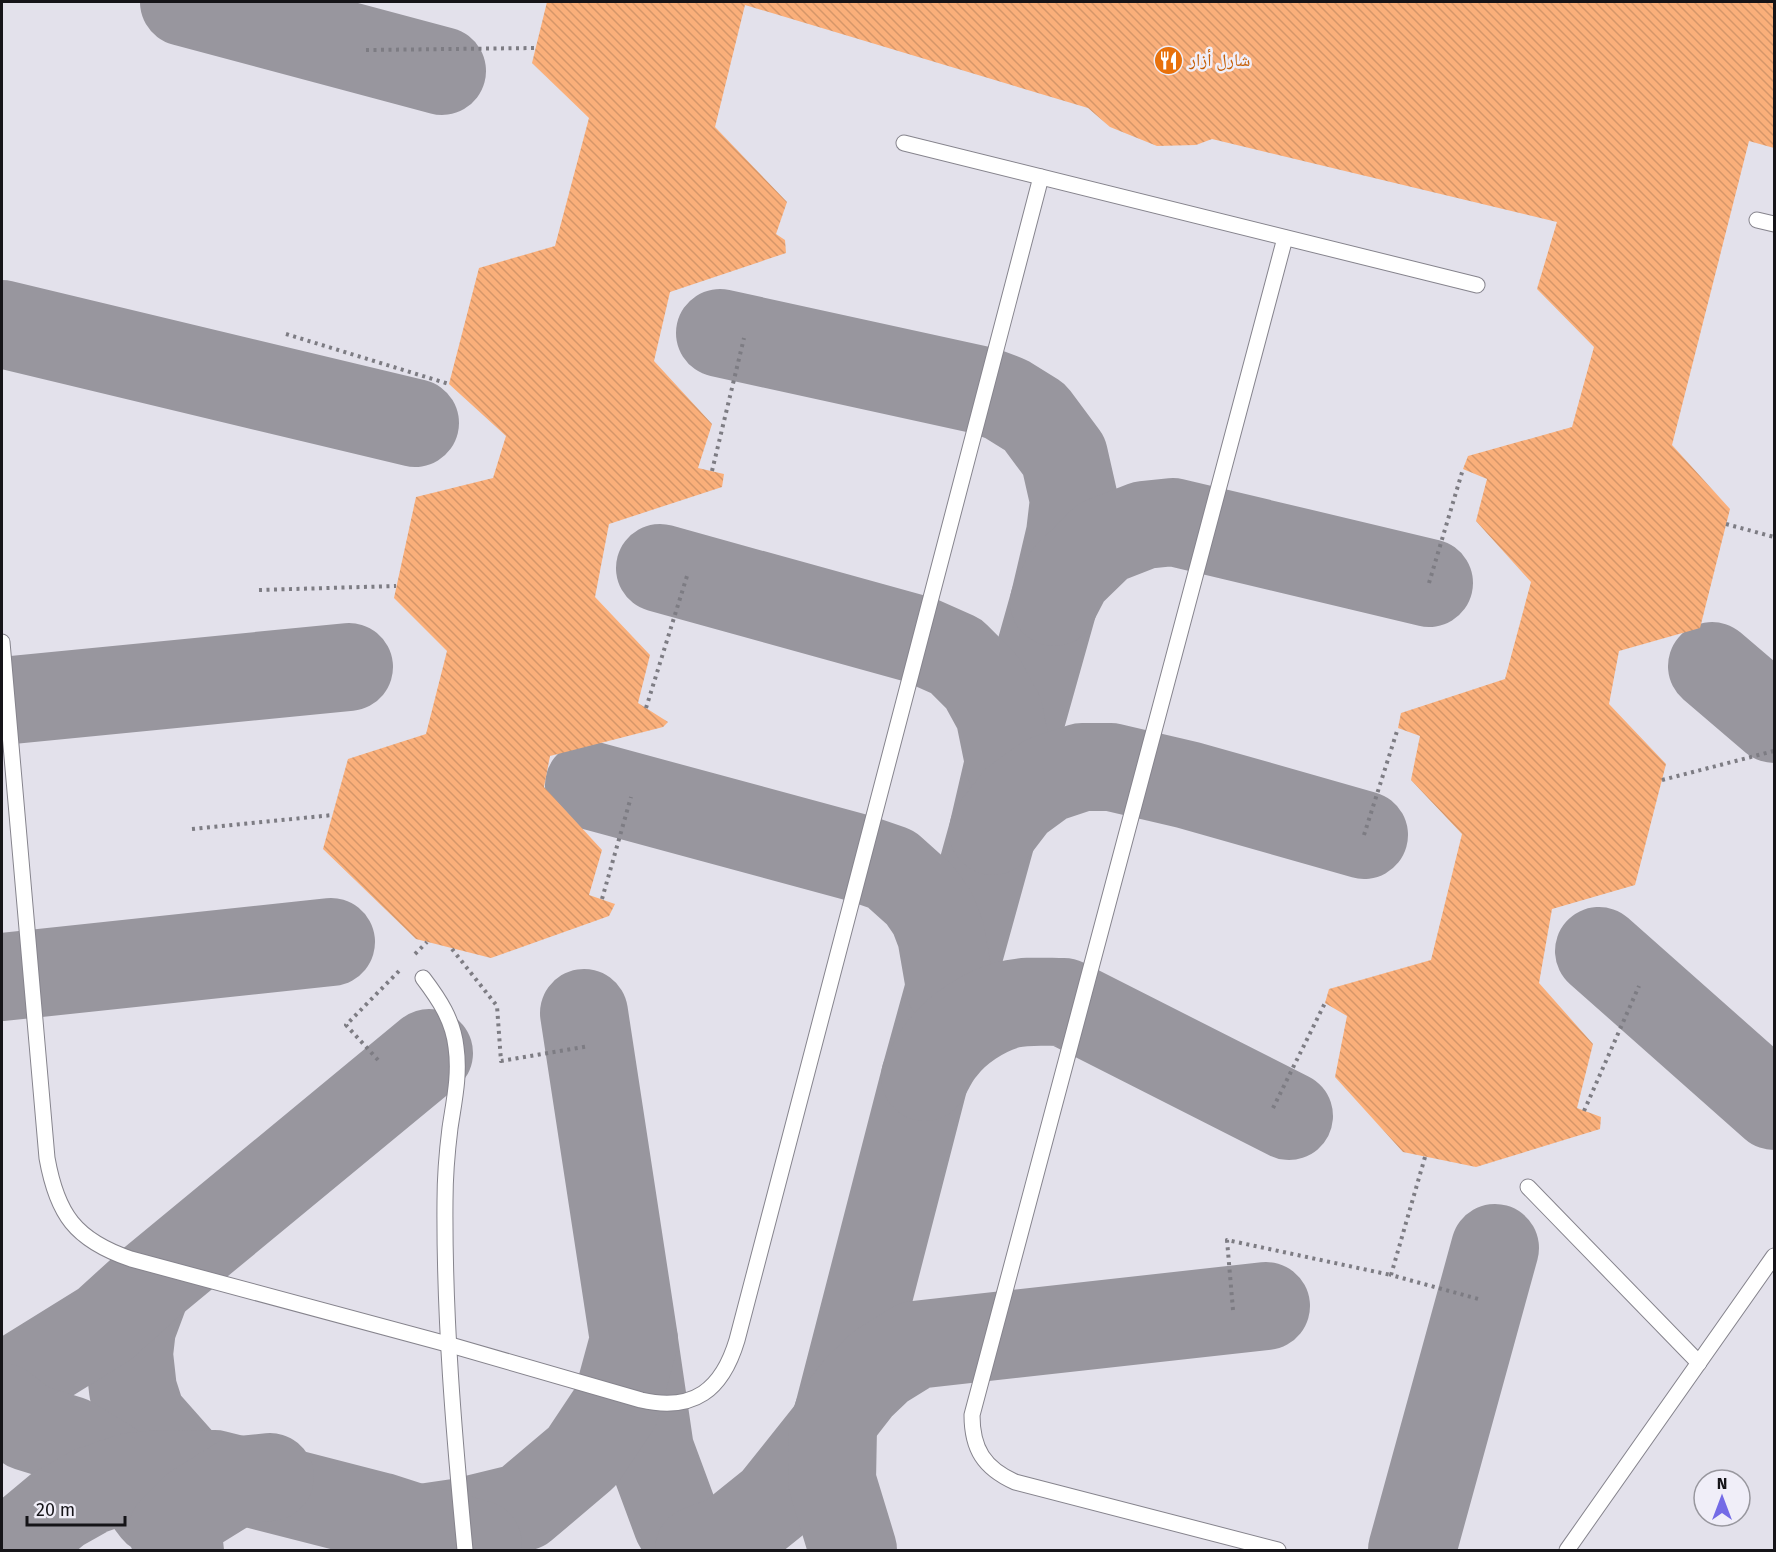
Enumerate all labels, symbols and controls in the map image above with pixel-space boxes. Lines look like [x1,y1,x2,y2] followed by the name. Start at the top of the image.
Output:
[1152,44,1184,76] restaurant icon: شارل أزار
[1188,49,1250,71] place label: شارل أزار
[1692,1468,1752,1528] north arrow
[1717,1474,1727,1493] text: N
[27,1489,124,1527] scale bar
[36,1499,75,1521] text: 20 m

